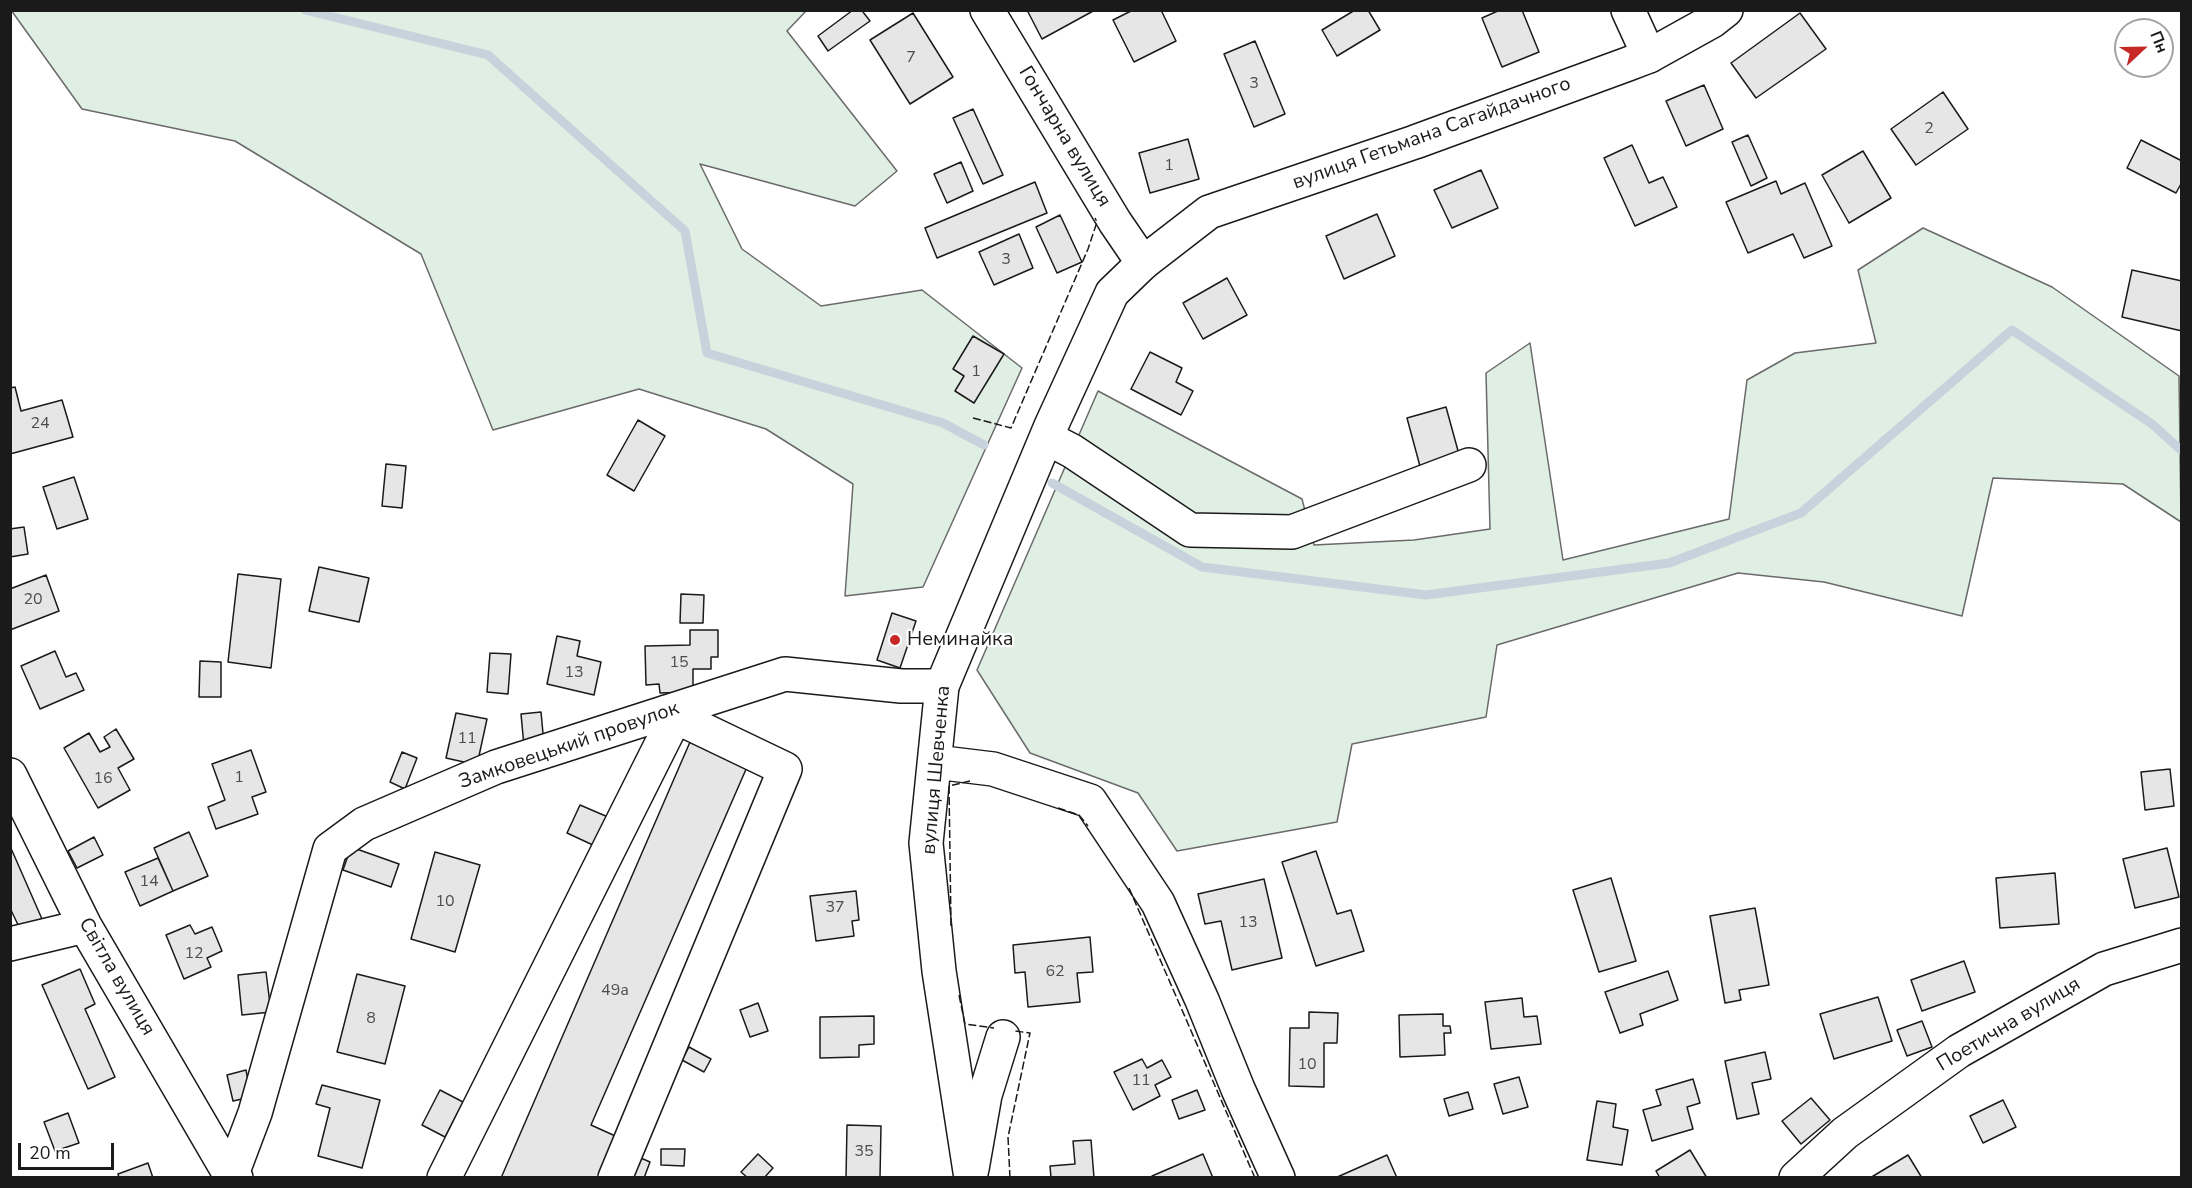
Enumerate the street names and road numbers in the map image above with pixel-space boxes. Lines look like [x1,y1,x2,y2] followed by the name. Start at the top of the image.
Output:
[1013,62,1115,212] street label: Гончарна вулиця
[1290,72,1574,196] street label: вулиця Гетьмана Сагайдачного
[918,684,956,856] street label: вулиця Шевченка
[456,697,682,795] street label: Замковецький провулок
[73,914,159,1040] street label: Світла вулиця
[1933,973,2085,1077] street label: Поетична вулиця

